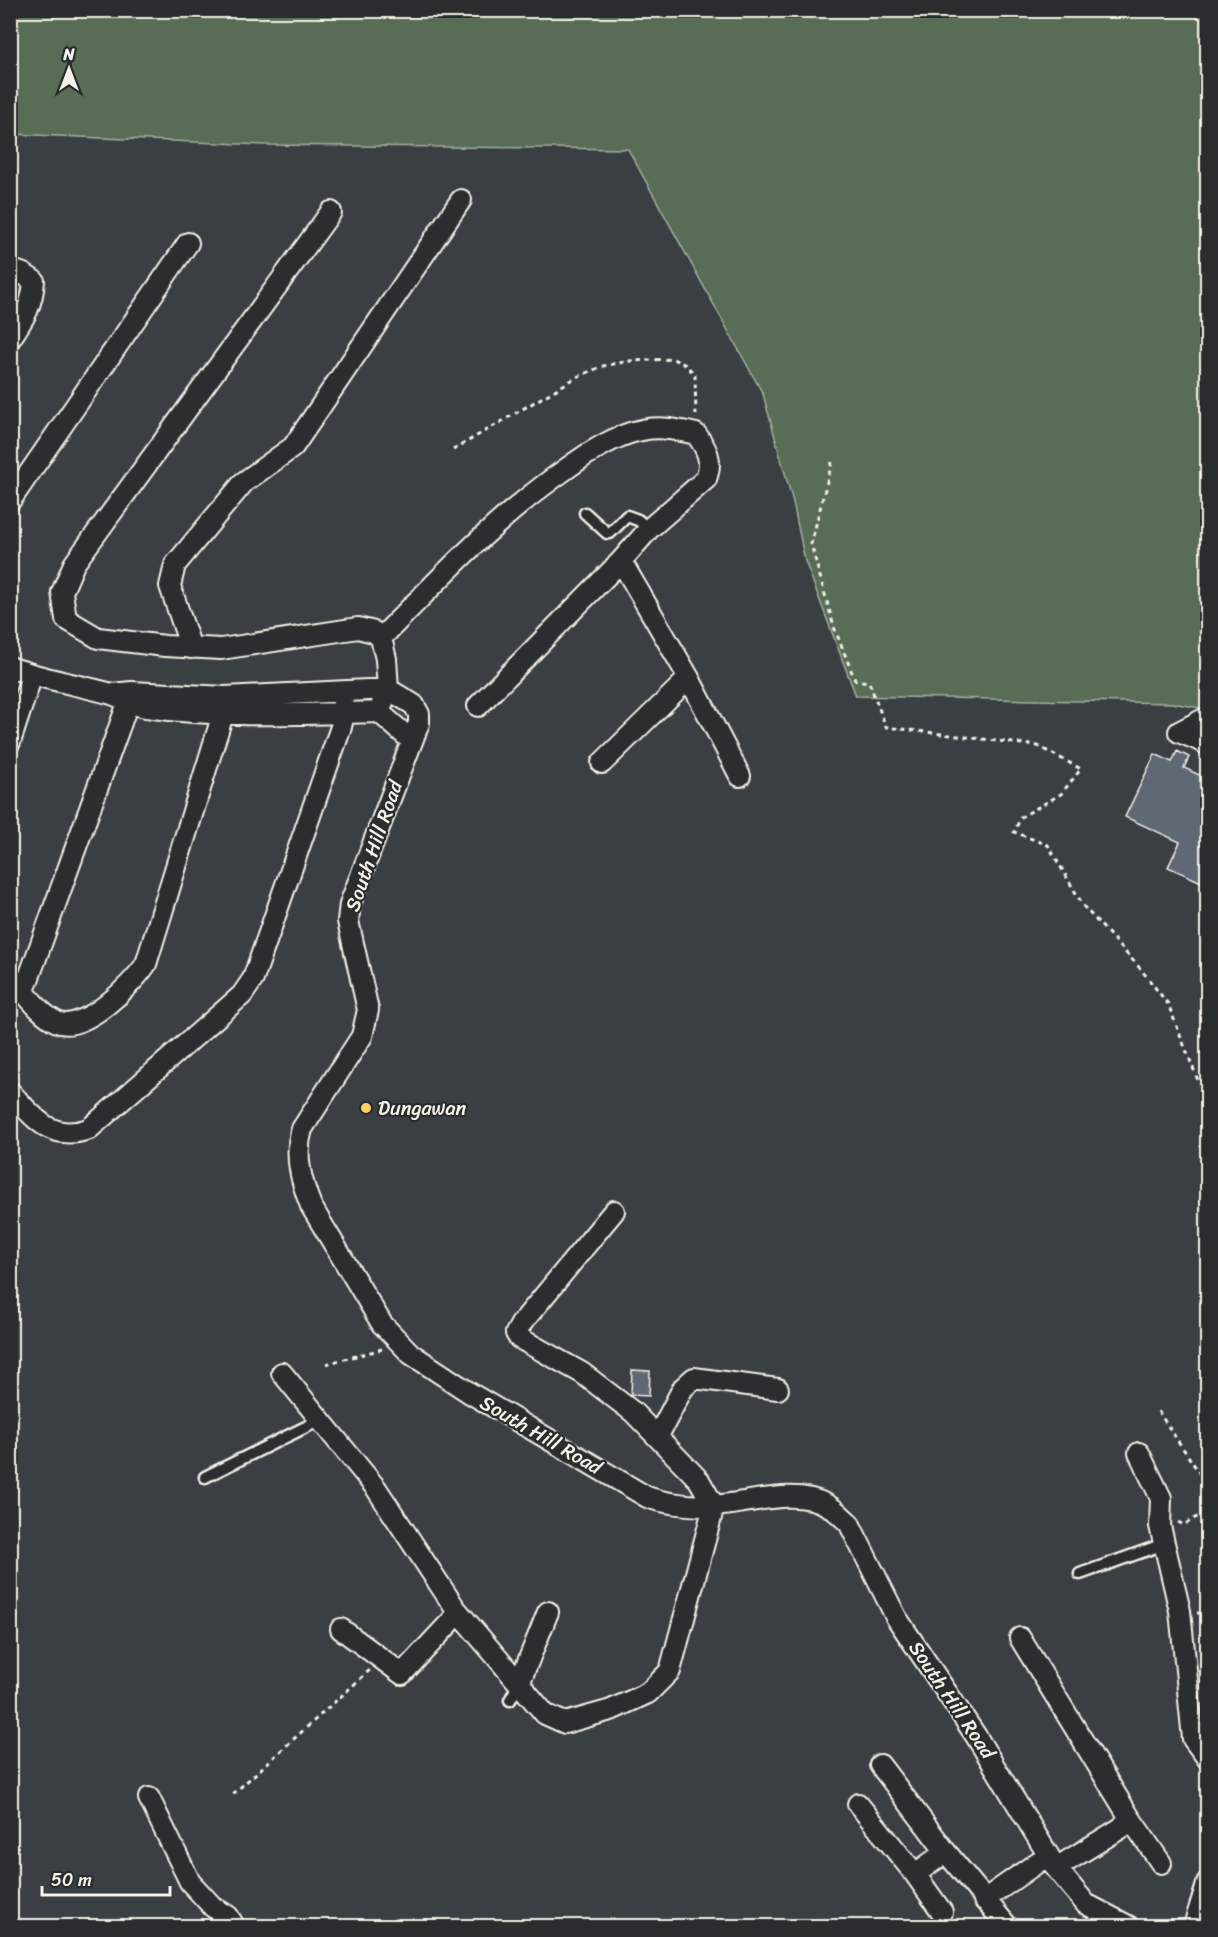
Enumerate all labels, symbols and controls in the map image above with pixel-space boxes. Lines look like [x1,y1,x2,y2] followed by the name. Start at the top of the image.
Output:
[39,39,99,99] north arrow
[62,40,75,69] text: N
[335,774,413,916] street label: South Hill Road
[378,1091,466,1126] place label: Dungawan
[359,1101,373,1115] marker: Dungawan
[473,1386,610,1485] street label: South Hill Road
[899,1634,1006,1768] street label: South Hill Road
[42,1859,170,1897] scale bar
[51,1864,92,1896] text: 50 m

